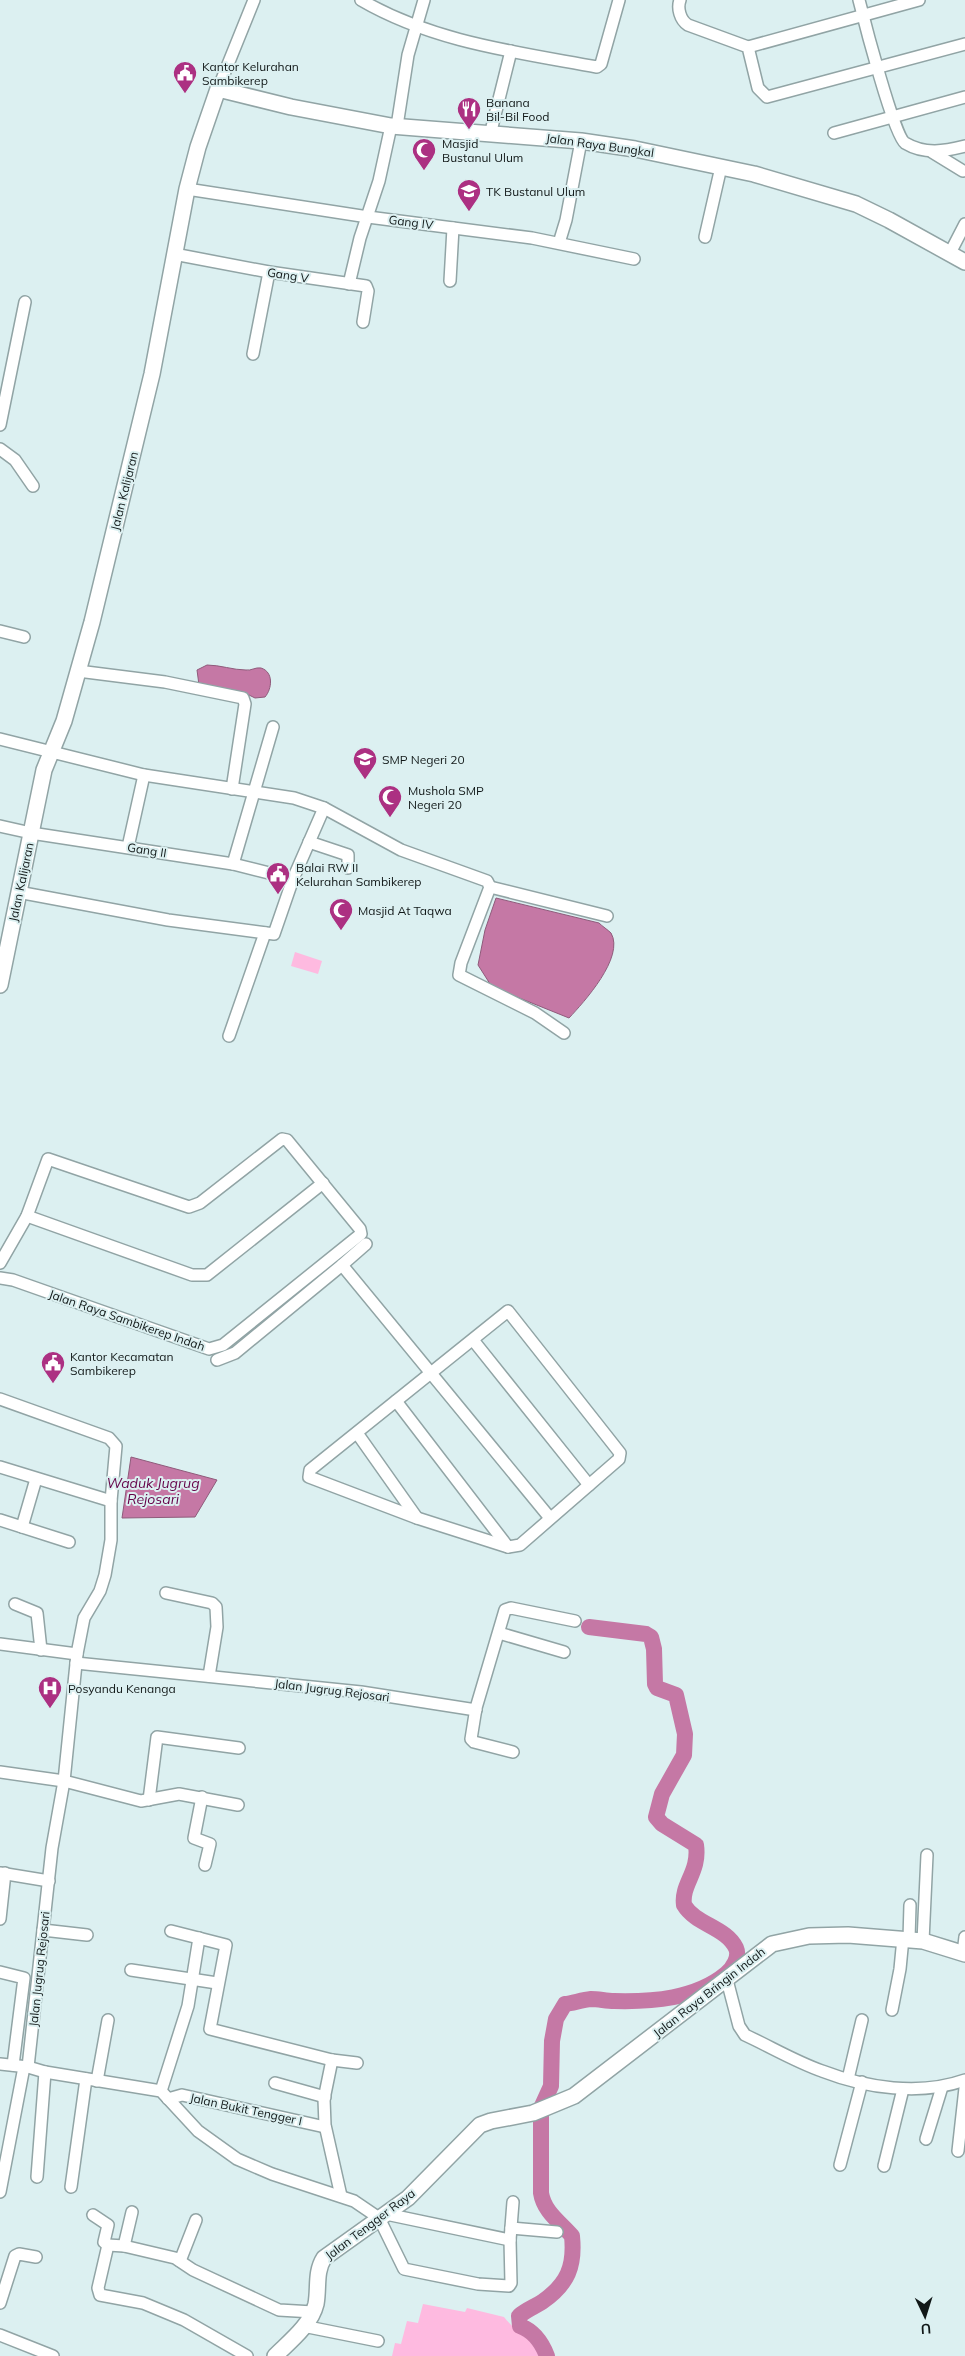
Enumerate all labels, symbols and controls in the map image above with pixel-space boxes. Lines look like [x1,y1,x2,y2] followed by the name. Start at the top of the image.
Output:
[202,59,299,88] place label: Kantor Kelurahan Sambikerep
[172,60,198,94] public building icon: Kantor Kelurahan Sambikerep
[486,95,549,124] place label: Banana Bil-Bil Food
[456,96,482,130] restaurant icon: Banana Bil-Bil Food
[545,130,655,160] street label: Jalan Raya Bungkal
[442,136,523,165] place label: Masjid Bustanul Ulum
[411,137,437,171] mosque icon: Masjid Bustanul Ulum
[456,178,482,212] school or university icon: TK Bustanul Ulum
[486,184,585,199] place label: TK Bustanul Ulum
[388,212,435,232] street label: Gang IV
[266,264,310,286] street label: Gang V
[107,450,141,532] street label: Jalan Kalijaran
[352,746,378,780] school or university icon: SMP Negeri 20
[382,752,465,767] place label: SMP Negeri 20
[408,783,484,812] place label: Mushola SMP Negeri 20
[377,784,403,818] mosque icon: Mushola SMP Negeri 20
[126,839,168,861] street label: Gang II
[5,841,37,923] street label: Jalan Kalijaran
[296,860,422,889] place label: Balai RW II Kelurahan Sambikerep
[265,861,291,895] public building icon: Balai RW II Kelurahan Sambikerep
[328,897,354,931] mosque icon: Masjid At Taqwa
[358,903,452,918] place label: Masjid At Taqwa
[47,1286,207,1354] street label: Jalan Raya Sambikerep Indah
[70,1349,174,1378] place label: Kantor Kecamatan Sambikerep
[40,1350,66,1384] public building icon: Kantor Kecamatan Sambikerep
[106,1474,200,1508] water label: Waduk Jugrug Rejosari
[37,1675,63,1709] hospital icon: Posyandu Kenanga
[274,1675,391,1705] street label: Jalan Jugrug Rejosari
[68,1681,176,1696] place label: Posyandu Kenanga
[25,1910,53,2027] street label: Jalan Jugrug Rejosari
[650,1944,768,2040] street label: Jalan Raya Bringin Indah
[189,2090,303,2128] street label: Jalan Bukit Tengger I
[322,2185,418,2263] street label: Jalan Tengger Raya
[900,2291,950,2341] north arrow
[920,2320,932,2338] text: U

